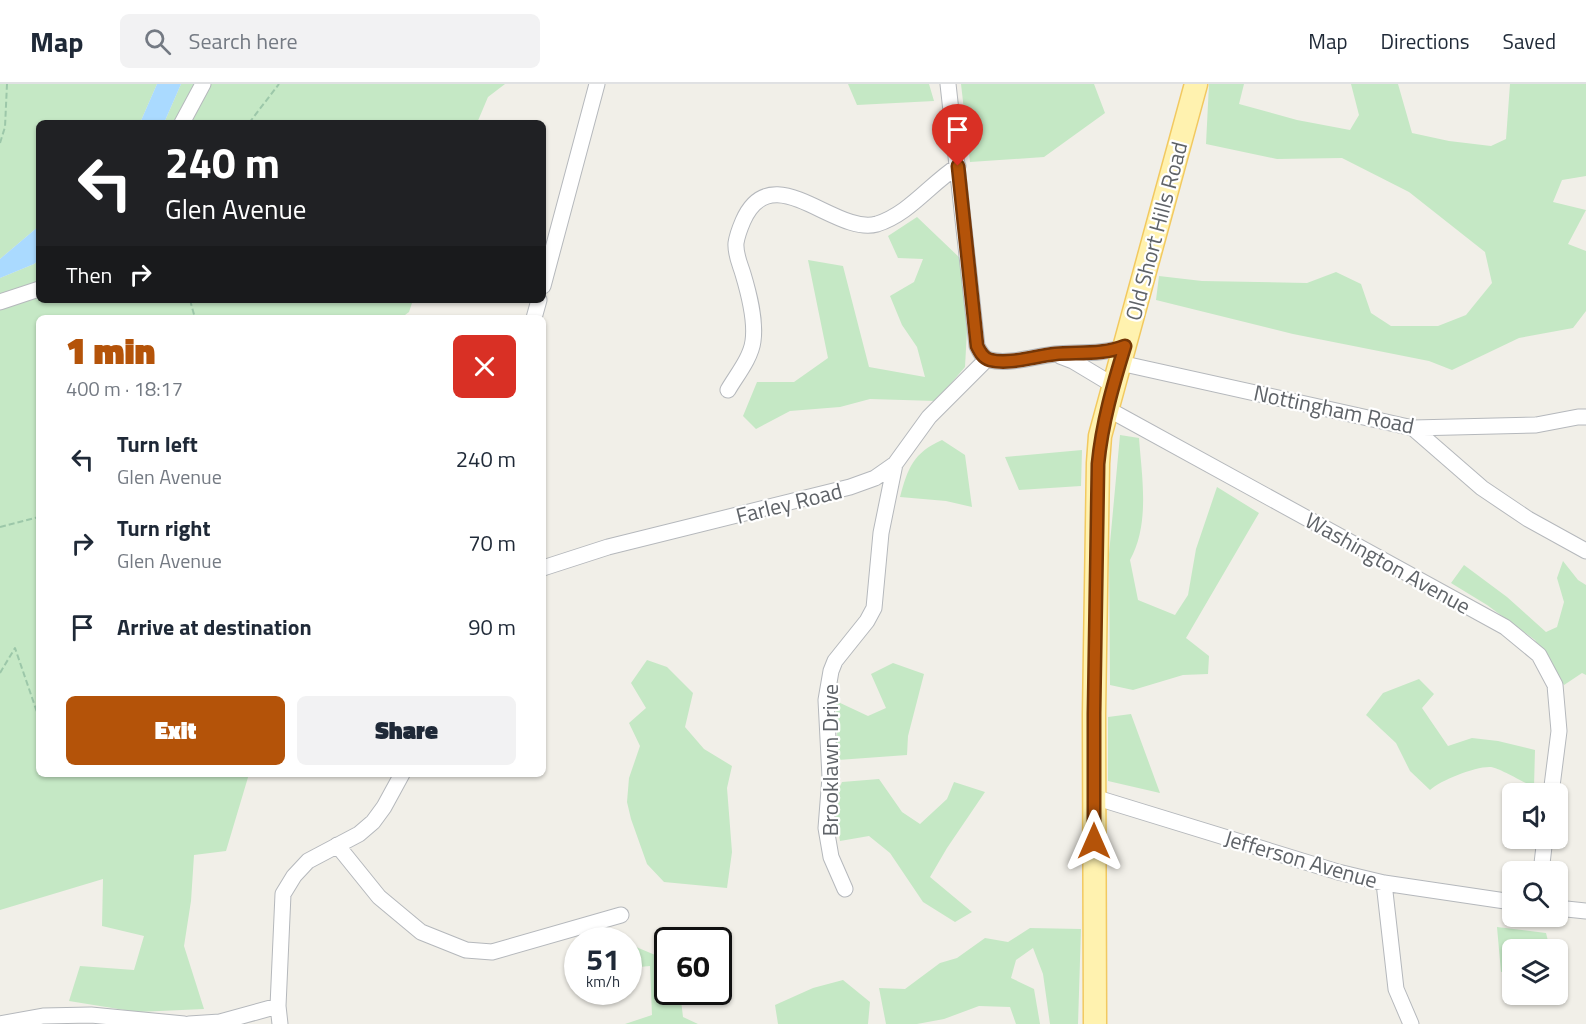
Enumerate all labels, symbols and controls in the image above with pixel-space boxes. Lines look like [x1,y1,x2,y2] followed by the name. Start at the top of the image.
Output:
[120,14,540,68] search box
[30,20,84,63] text: Map
[189,24,298,58] text: Search here
[141,25,174,58] icon: search
[1308,25,1348,57] text: Map
[1381,25,1470,57] text: Directions
[1503,25,1556,57] text: Saved
[932,104,983,166] pin
[941,113,974,146] icon: arrive
[165,130,280,194] text: 240 m
[1116,138,1196,324] street label: Old Short Hills Road
[66,144,144,222] icon: left
[165,188,306,229] text: Glen Avenue
[66,258,112,292] text: Then
[124,258,157,291] icon: right
[66,323,155,378] text: 1 min
[453,335,516,398] button: close
[66,373,183,404] text: 400 m · 18:17
[1251,375,1417,443] street label: Nottingham Road
[117,427,198,461] text: Turn left
[456,442,516,476] text: 240 m
[66,443,99,476] icon: left
[117,461,222,492] text: Glen Avenue
[732,473,846,533] street label: Farley Road
[1299,503,1477,623] street label: Washington Avenue
[117,511,211,545] text: Turn right
[468,526,516,560] text: 70 m
[66,527,99,560] icon: right
[117,545,222,576] text: Glen Avenue
[117,610,312,644] text: Arrive at destination
[468,610,516,644] text: 90 m
[66,611,99,644] icon: arrive
[813,684,847,836] street label: Brooklawn Drive
[66,696,285,765] button: Exit
[297,696,516,765] button: Share
[1502,783,1568,1005] map controls
[1502,783,1568,849] button: sound
[1062,809,1126,873] position arrow
[1220,821,1382,897] street label: Jefferson Avenue
[1502,861,1568,927] button: search
[654,927,732,1005] speed limit sign: 60
[586,936,620,982] text: 51
[1502,939,1568,1005] button: layers
[586,970,620,993] text: km/h

